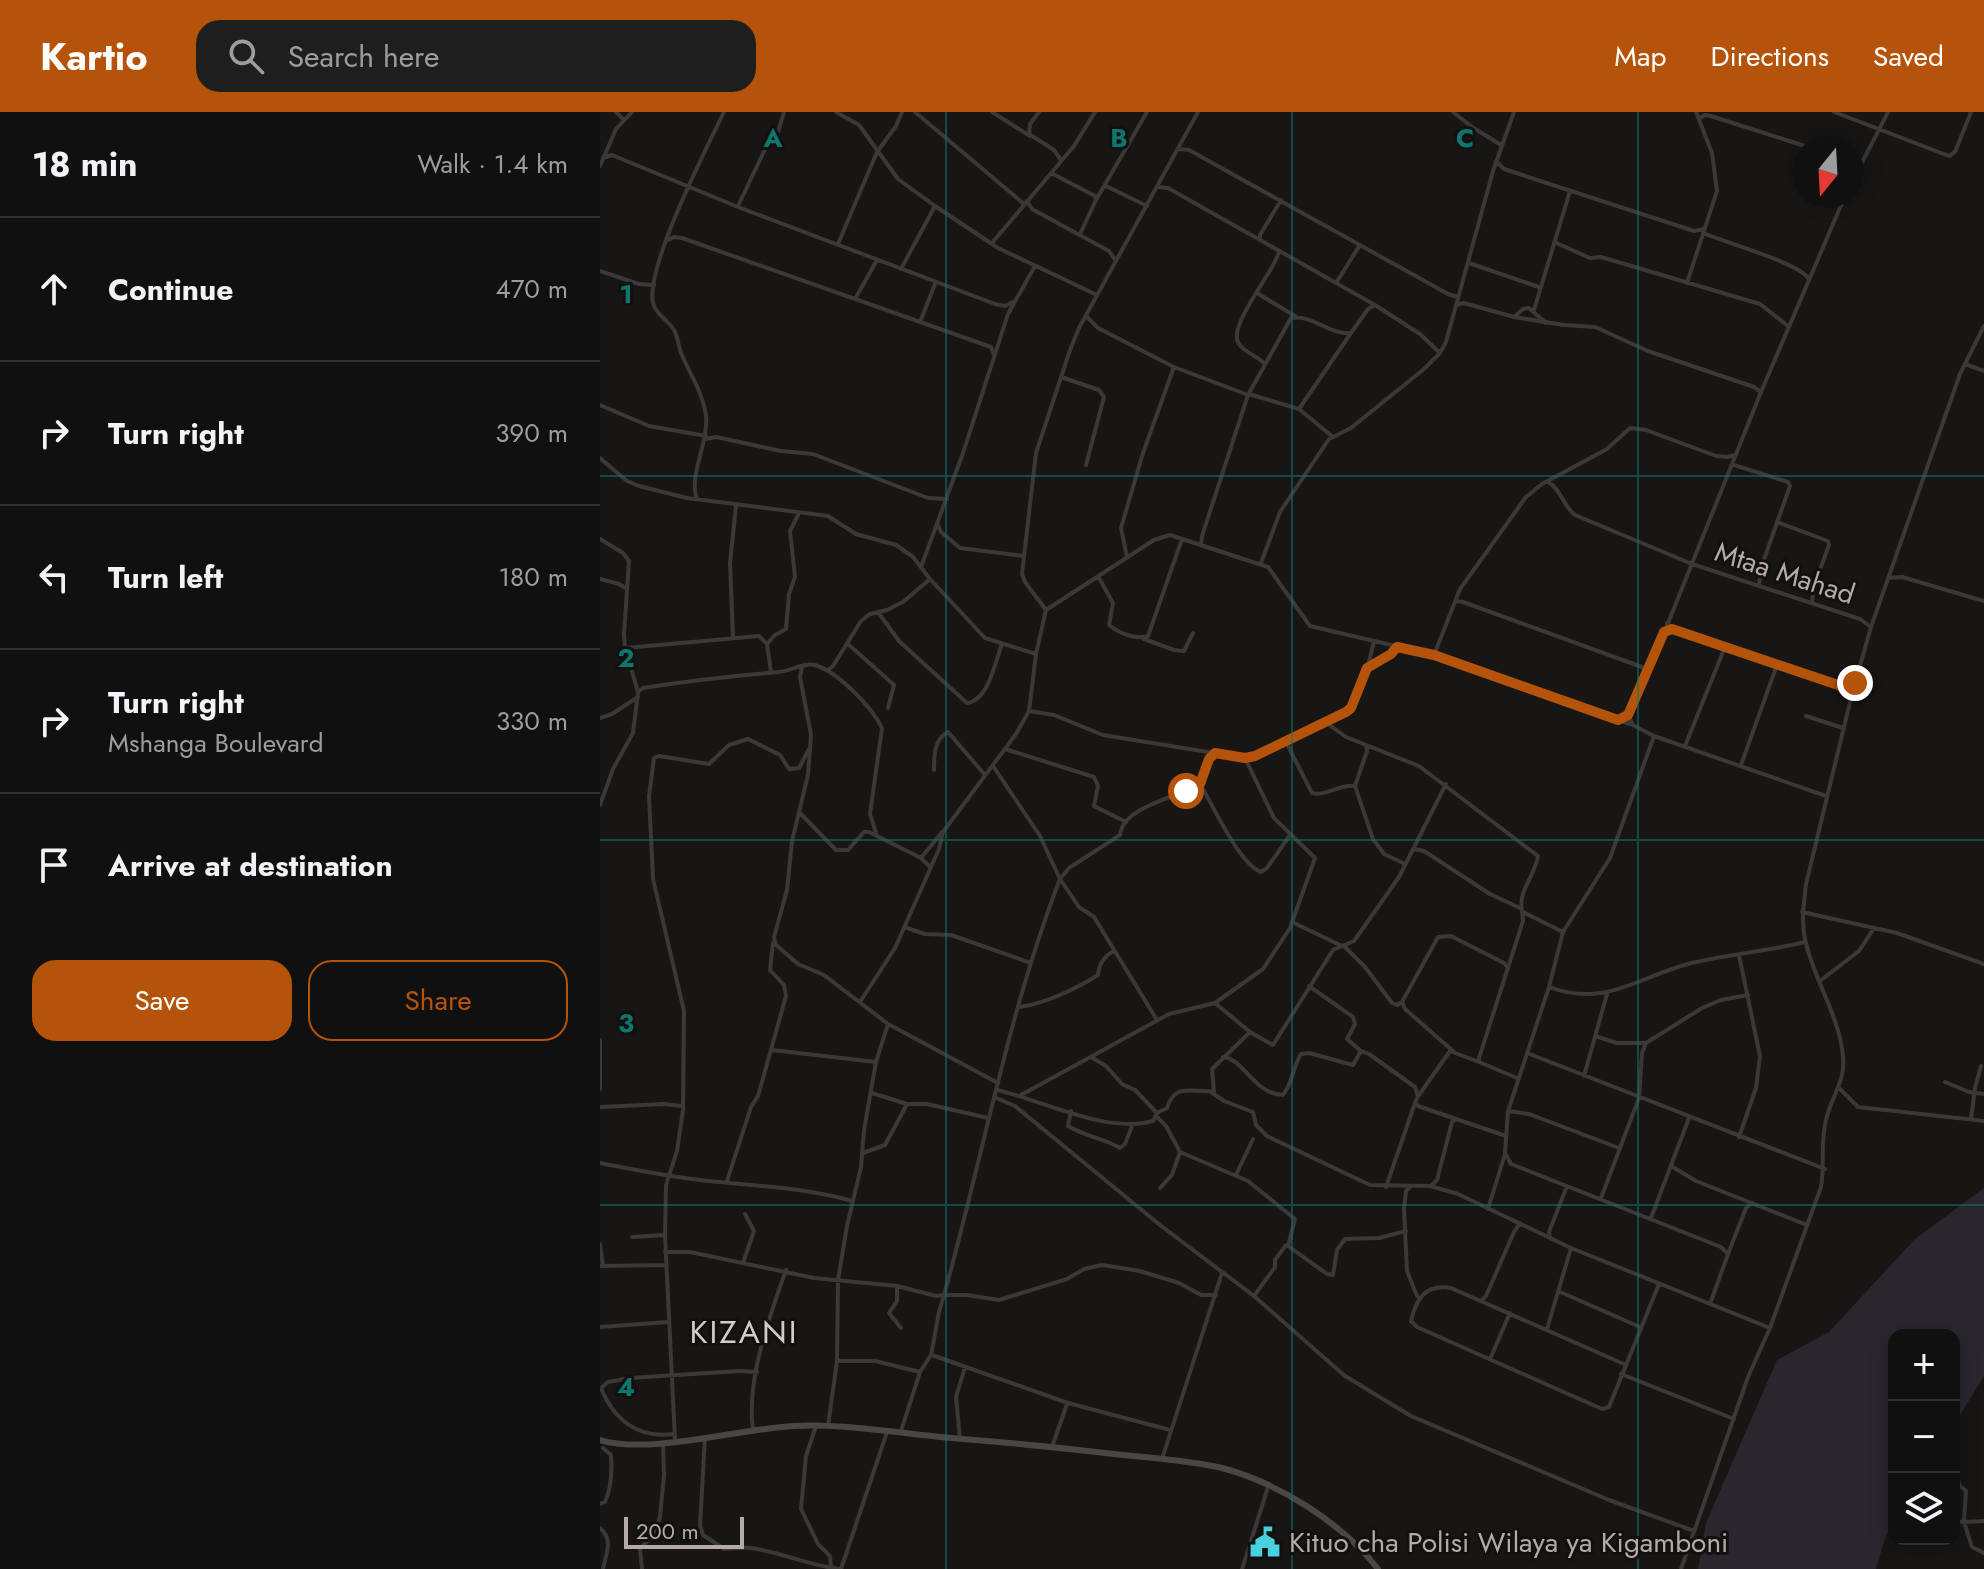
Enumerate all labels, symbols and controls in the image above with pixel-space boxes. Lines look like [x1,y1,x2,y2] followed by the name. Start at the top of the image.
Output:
[196,20,756,92] search box
[40,29,148,84] text: Kartio
[224,34,268,78] icon: search
[288,35,439,78] text: Search here
[1614,36,1666,77] text: Map
[1710,36,1829,77] text: Directions
[1873,36,1944,77] text: Saved
[762,119,783,157] text: A
[1110,119,1128,157] text: B
[1456,119,1474,157] text: C
[1792,136,1864,208] north arrow
[32,140,138,189] text: 18 min
[417,145,568,183] text: Walk · 1.4 km
[32,267,76,311] icon: ahead
[108,268,234,311] text: Continue
[496,270,568,308] text: 470 m
[619,275,633,313] text: 1
[32,411,76,455] icon: right
[108,412,244,455] text: Turn right
[495,414,568,452] text: 390 m
[1710,531,1860,615] street label: Mtaa Mahad
[32,555,76,599] icon: left
[108,556,223,599] text: Turn left
[498,558,568,596] text: 180 m
[617,639,635,677] text: 2
[1837,665,1873,701] route end
[108,681,244,724] text: Turn right
[32,699,76,743] icon: right
[496,702,568,740] text: 330 m
[108,724,324,762] text: Mshanga Boulevard
[1168,773,1204,809] route start
[32,843,76,887] icon: arrive
[108,844,393,887] text: Arrive at destination
[32,960,292,1041] button: Save
[308,960,568,1041] button: Share
[618,1004,634,1042] text: 3
[689,1309,799,1355] district label: KIZANI
[1888,1329,1960,1545] map controls
[1888,1329,1960,1401] button: +
[617,1368,635,1406] text: 4
[1888,1401,1960,1473] button: −
[1888,1473,1960,1545] button: layers
[624,1513,744,1549] scale bar
[636,1515,699,1547] text: 200 m
[1289,1522,1728,1563] place label: Kituo cha Polisi Wilaya ya Kigamboni
[1248,1525,1282,1559] public building icon: Kituo cha Polisi Wilaya ya Kigamboni

